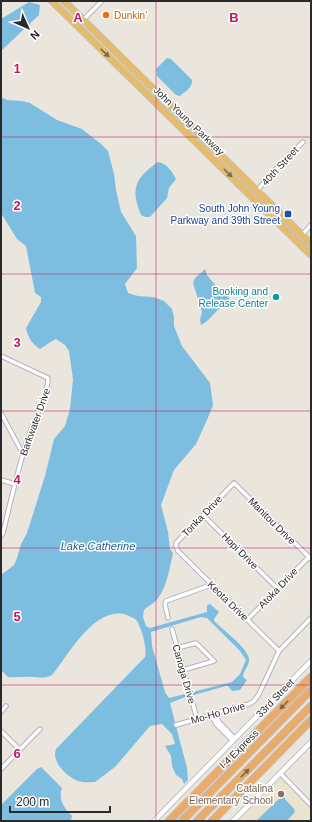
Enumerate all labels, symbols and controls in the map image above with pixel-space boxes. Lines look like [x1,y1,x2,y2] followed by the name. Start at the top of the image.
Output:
[8,8,48,48] north arrow
[73,10,83,25] text: A
[101,10,111,20] marker: Dunkin'
[114,10,147,21] place label: Dunkin'
[229,10,239,25] text: B
[28,28,42,42] text: N
[100,48,110,58] one-way arrow
[13,61,21,76] text: 1
[152,85,226,157] street label: John Young Parkway
[259,144,301,188] street label: 40th Street
[223,168,233,178] one-way arrow
[13,198,21,213] text: 2
[170,203,280,226] place label: South John Young Parkway and 39th Street
[283,209,293,219] marker: South John Young Parkway and 39th Street
[199,286,269,309] place label: Booking and Release Center
[271,292,281,302] marker: Booking and Release Center
[13,335,21,350] text: 3
[18,386,52,457] street label: Barkwater Drive
[13,472,21,487] text: 4
[180,493,225,539] street label: Tonka Drive
[246,495,298,547] street label: Manitou Drive
[220,531,261,572] street label: Hopi Drive
[61,540,135,552] water label: Lake Catherine
[256,565,300,610] street label: Atoka Drive
[205,579,251,623] street label: Keota Drive
[13,609,21,624] text: 5
[170,643,198,705] street label: Canoga Drive
[254,676,296,720] street label: 33rd Street
[190,700,247,726] street label: Mo-Ho Drive
[279,700,289,710] one-way arrow
[217,727,261,771] street label: I-4 Express
[13,746,21,761] text: 6
[240,768,249,778] one-way arrow
[189,783,273,806] place label: Catalina Elementary School
[10,788,110,814] scale bar
[276,789,286,799] marker: Catalina Elementary School
[16,795,49,809] text: 200 m

